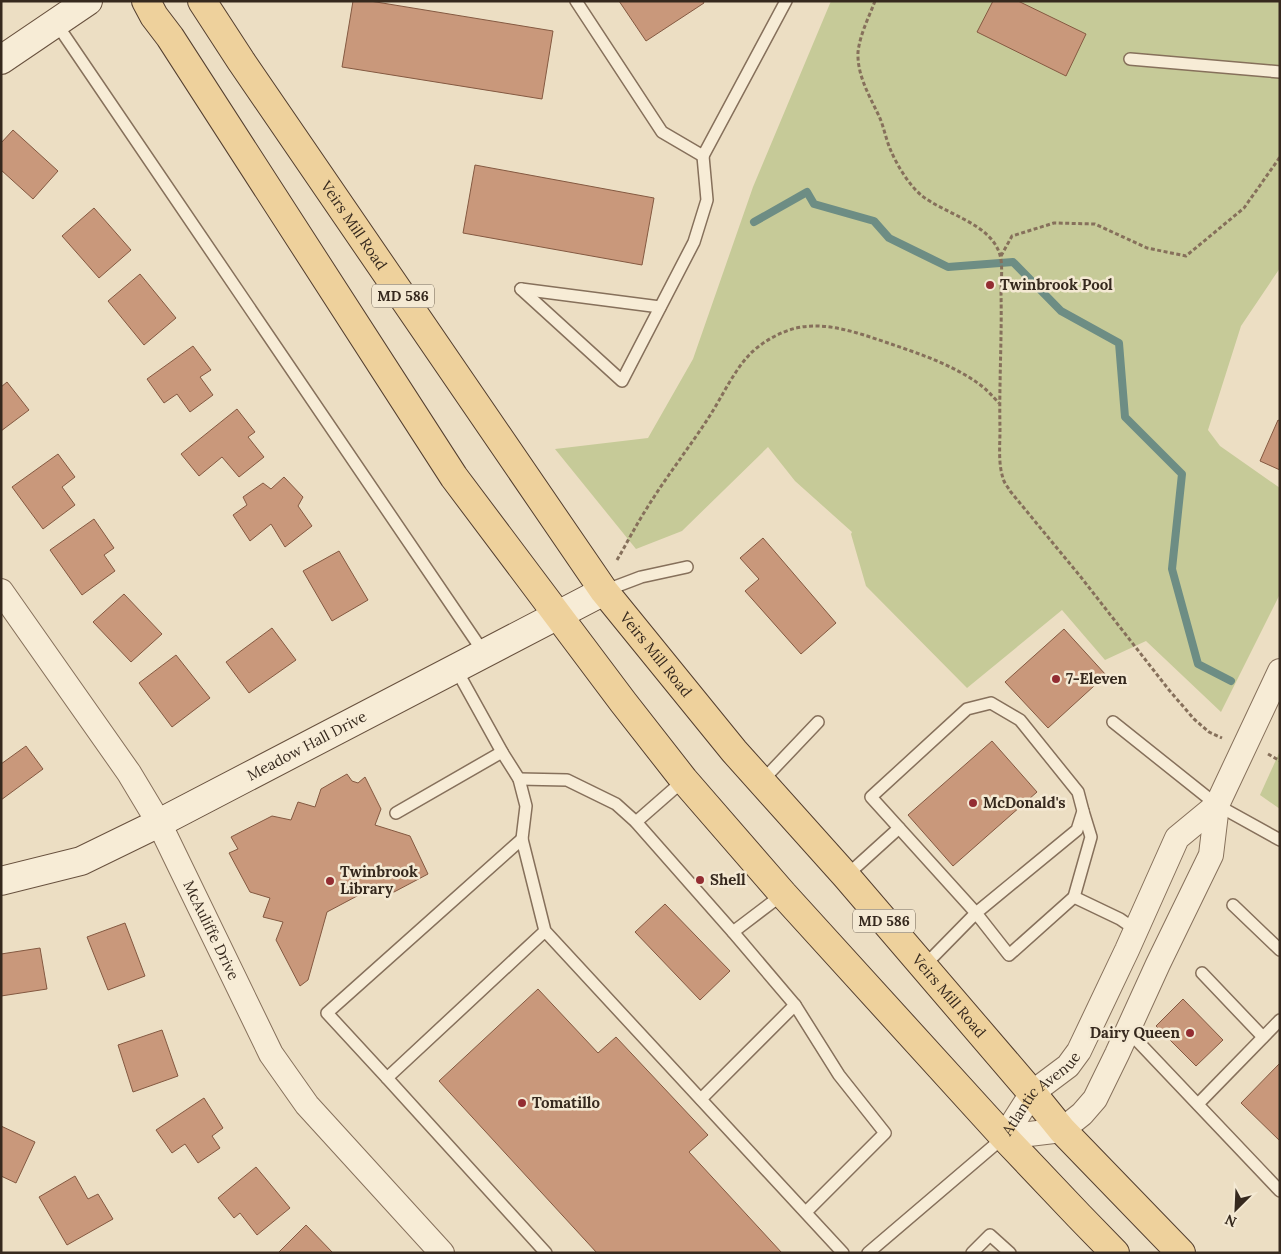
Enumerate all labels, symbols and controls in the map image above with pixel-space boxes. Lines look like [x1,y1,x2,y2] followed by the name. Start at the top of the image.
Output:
[316,176,391,274] street label: Veirs Mill Road
[1000,275,1113,294] place label: Twinbrook Pool
[984,279,996,291] marker: Twinbrook Pool
[372,284,434,308] road number: MD 586
[615,607,696,701] street label: Veirs Mill Road
[1066,669,1128,688] place label: 7-Eleven
[1050,673,1062,685] marker: 7-Eleven
[244,706,370,784] street label: Meadow Hall Drive
[983,793,1066,812] place label: McDonald's
[967,797,979,809] marker: McDonald's
[340,862,418,898] place label: Twinbrook Library
[710,870,746,889] place label: Shell
[694,874,706,886] marker: Shell
[324,875,336,887] marker: Twinbrook Library
[179,877,244,983] street label: McAuliffe Drive
[853,909,915,932] road number: MD 586
[908,949,990,1041] street label: Veirs Mill Road
[1090,1023,1180,1042] place label: Dairy Queen
[1184,1027,1196,1039] marker: Dairy Queen
[997,1048,1084,1140] street label: Atlantic Avenue
[532,1093,601,1112] place label: Tomatillo
[516,1097,528,1109] marker: Tomatillo
[1211,1184,1261,1234] north arrow
[1222,1210,1239,1231] text: N

